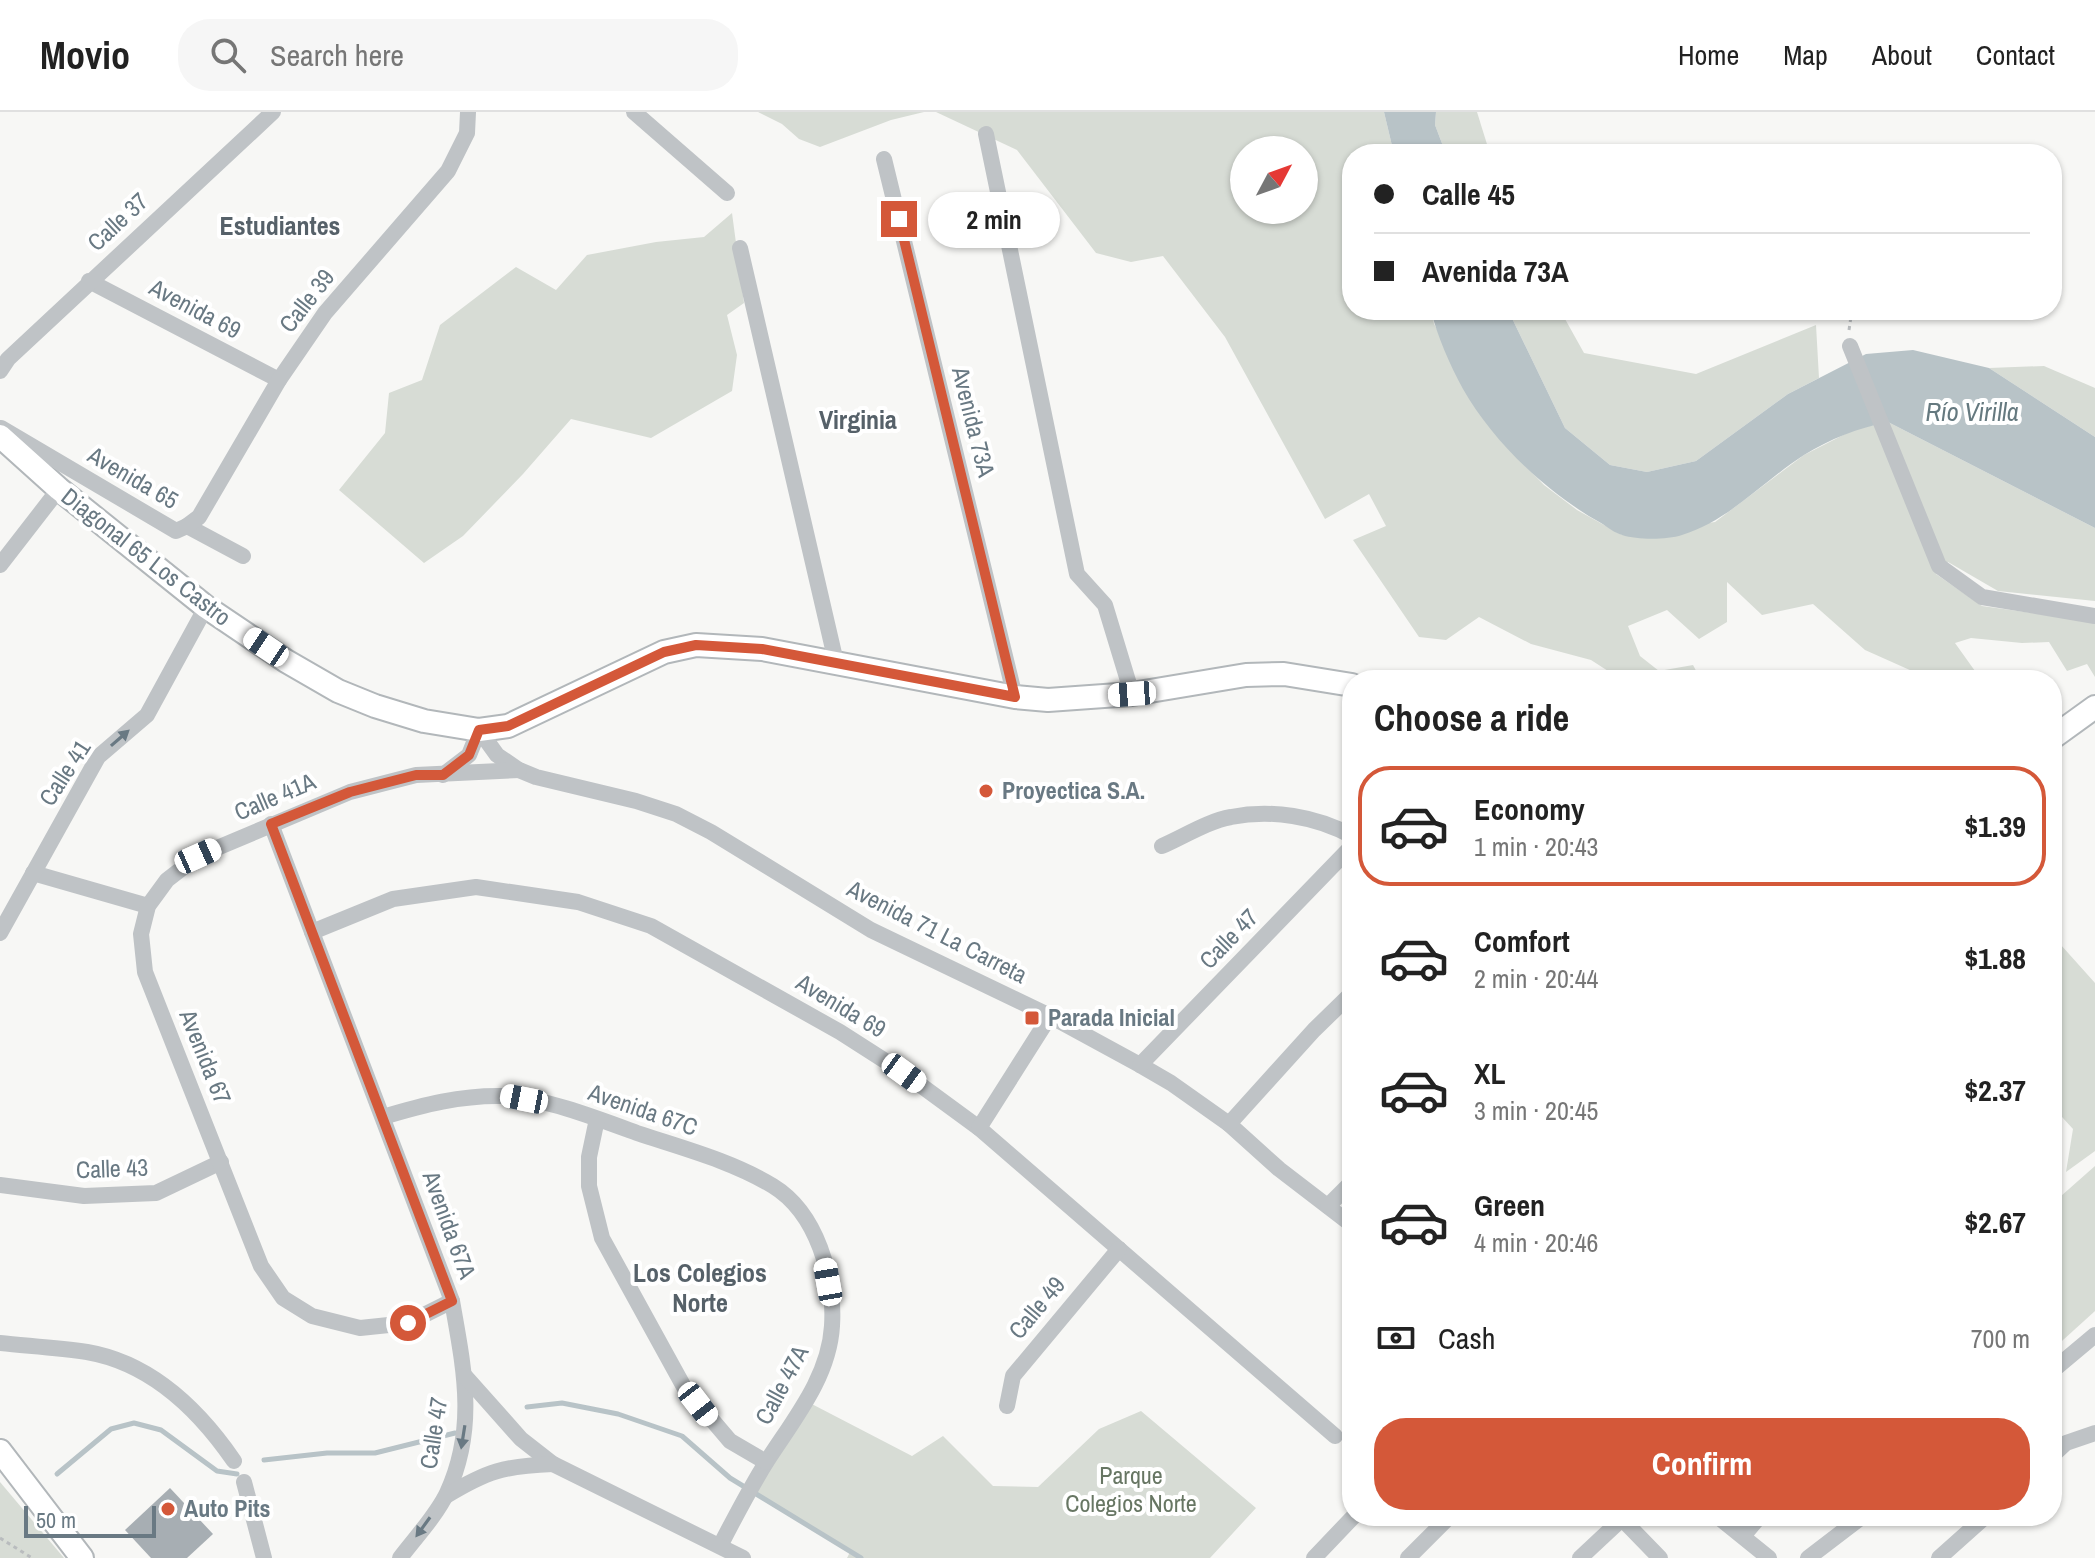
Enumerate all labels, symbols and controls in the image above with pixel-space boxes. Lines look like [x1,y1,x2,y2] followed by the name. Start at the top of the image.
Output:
[178,19,738,91] search box
[40,30,130,81] text: Movio
[206,33,250,77] icon: search
[270,35,404,75] text: Search here
[1678,36,1739,74] text: Home
[1783,36,1828,74] text: Map
[1872,36,1932,74] text: About
[1976,36,2055,74] text: Contact
[1230,136,1318,224] north arrow
[1230,136,1318,224] map controls
[1422,174,1515,214] text: Calle 45
[80,185,155,258] street label: Calle 37
[927,191,1059,247] callout: 2 min
[881,201,917,237] route end
[966,202,1022,237] text: 2 min
[220,208,340,243] district label: Estudiantes
[1422,251,1569,291] text: Avenida 73A
[271,262,341,339] street label: Calle 39
[143,270,247,346] street label: Avenida 69
[945,362,1003,481] street label: Avenida 73A
[1925,394,2019,429] water label: Río Virilla
[819,402,897,437] district label: Virginia
[82,438,185,516] street label: Avenida 65
[55,480,238,632] street label: Diagonal 65 Los Castro
[239,624,293,670] car
[1107,680,1157,708] car
[1374,694,1569,742] text: Choose a ride
[109,730,129,747] one-way arrow
[31,733,97,811] street label: Calle 41
[229,764,321,827] street label: Calle 41A
[1002,774,1145,806] place label: Proyectica S.A.
[977,782,995,800] marker: Proyectica S.A.
[1474,789,1585,829] text: Economy
[1378,790,1450,862] icon: car
[1964,806,2026,846] text: $1.39
[1474,829,1598,864] text: 1 min · 20:43
[171,835,225,877] car
[841,872,1033,990] street label: Avenida 71 La Carreta
[1192,901,1265,975] street label: Calle 47
[1474,921,1570,961] text: Comfort
[1378,922,1450,994] icon: car
[1964,938,2026,978] text: $1.88
[1474,961,1598,996] text: 2 min · 20:44
[790,965,892,1044] street label: Avenida 69
[1048,1001,1175,1033] place label: Parada Inicial
[172,1004,239,1109] street label: Avenida 67
[1023,1009,1041,1027] marker: Parada Inicial
[878,1049,930,1097] car
[1474,1053,1505,1093] text: XL
[1378,1054,1450,1126] icon: car
[1964,1070,2026,1110] text: $2.37
[584,1075,702,1143] street label: Avenida 67C
[498,1083,550,1115] car
[1474,1093,1598,1128] text: 3 min · 20:45
[75,1151,149,1185] street label: Calle 43
[415,1165,484,1284] street label: Avenida 67A
[1474,1185,1545,1225] text: Green
[1378,1186,1450,1258] icon: car
[1964,1202,2026,1242] text: $2.67
[1474,1225,1598,1260] text: 4 min · 20:46
[633,1255,767,1320] district label: Los Colegios Norte
[812,1256,844,1308] car
[1001,1269,1072,1345] street label: Calle 49
[390,1305,426,1341] route start
[1374,1316,1418,1360] icon: cash
[1438,1318,1495,1358] text: Cash
[1971,1321,2030,1356] text: 700 m
[747,1339,816,1430] street label: Calle 47A
[674,1378,722,1430] car
[412,1395,454,1471] street label: Calle 47
[1374,1418,2030,1510] button: Confirm
[457,1425,469,1450] one-way arrow
[1065,1459,1197,1519] park label: Parque Colegios Norte
[184,1492,270,1524] place label: Auto Pits
[159,1500,177,1518] marker: Auto Pits
[24,1502,156,1538] scale bar
[36,1505,76,1535] text: 50 m
[415,1517,431,1537] one-way arrow

